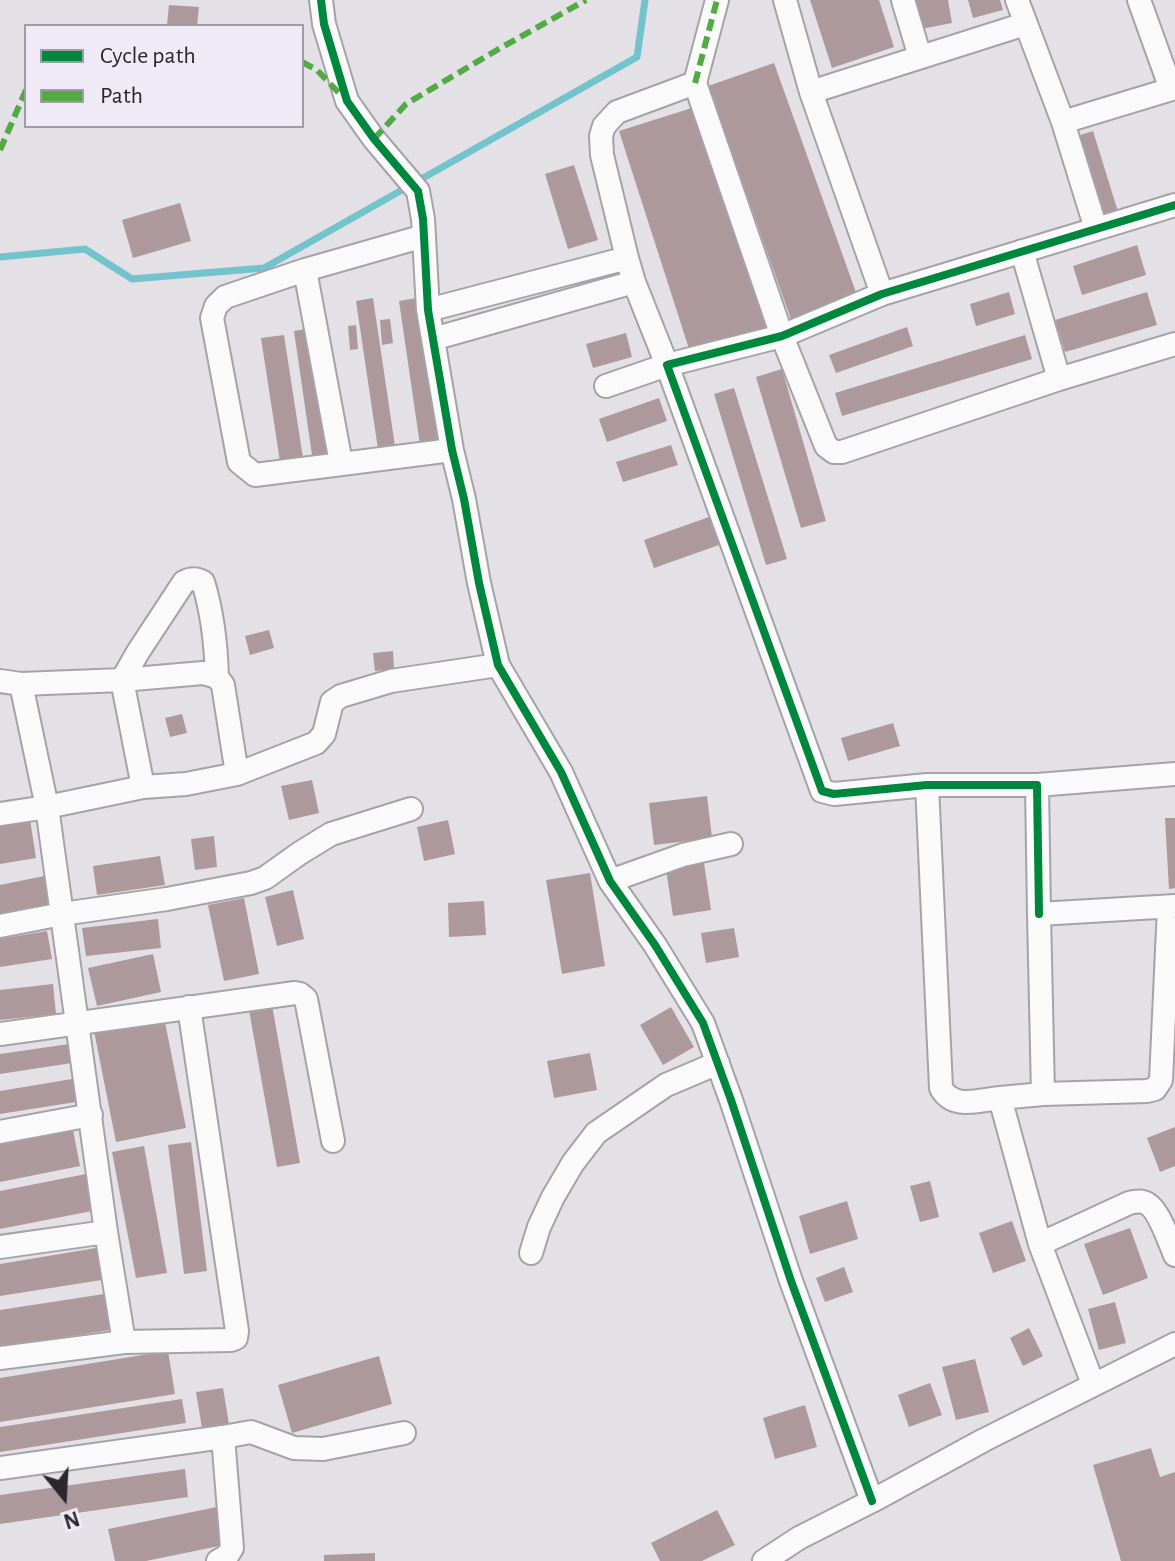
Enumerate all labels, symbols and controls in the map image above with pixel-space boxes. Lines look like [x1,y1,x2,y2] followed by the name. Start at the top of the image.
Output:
[24,24,304,128] legend
[100,44,196,68] text: Cycle path
[100,84,143,108] text: Path
[24,1457,104,1537] north arrow
[61,1507,82,1533] text: N

